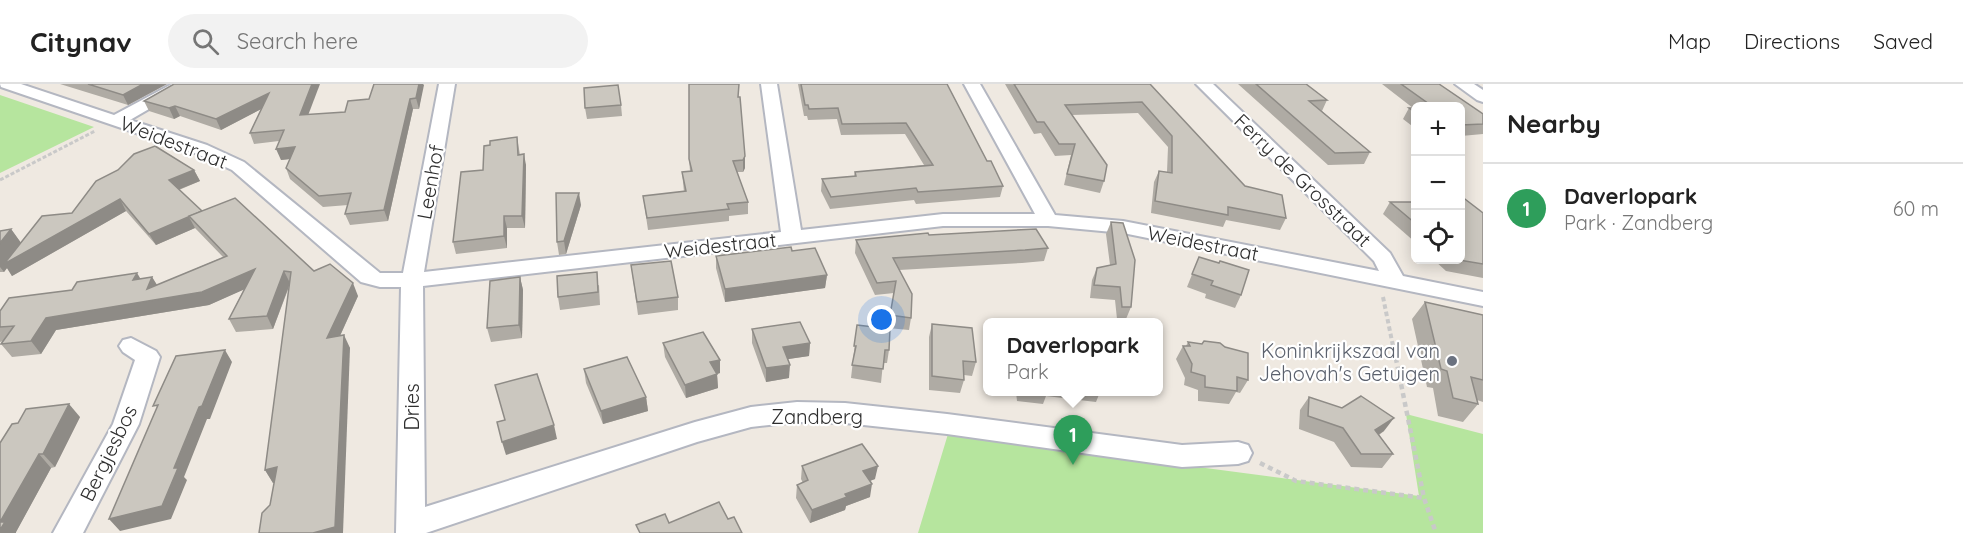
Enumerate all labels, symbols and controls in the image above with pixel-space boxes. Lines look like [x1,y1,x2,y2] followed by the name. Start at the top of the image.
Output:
[168,14,588,68] search box
[30,24,132,59] text: Citynav
[189,25,222,58] icon: search
[237,27,358,55] text: Search here
[1668,28,1711,54] text: Map
[1744,28,1840,54] text: Directions
[1873,28,1933,54] text: Saved
[1411,102,1465,264] map controls
[1411,102,1465,156] button: +
[1507,107,1601,140] text: Nearby
[1229,108,1377,252] street label: Ferry de Grosstraat
[117,110,231,174] street label: Weidestraat
[411,143,449,221] street label: Leenhof
[1411,156,1465,210] button: −
[1564,182,1697,210] text: Daverlopark
[1523,196,1530,221] text: 1
[1893,196,1939,221] text: 60 m
[1411,210,1465,264] button: locate
[1564,210,1713,235] text: Park · Zandberg
[1145,220,1261,266] street label: Weidestraat
[663,227,778,263] street label: Weidestraat
[867,305,896,334] your location
[983,318,1163,396] popup
[1006,331,1140,359] text: Daverlopark
[1259,338,1440,386] place label: Koninkrijkszaal van Jehovah's Getuigen
[1445,354,1459,368] marker: Koninkrijkszaal van Jehovah's Getuigen
[1006,359,1049,384] text: Park
[399,383,424,431] street label: Dries
[74,401,142,505] street label: Bergjesbos
[771,404,863,429] street label: Zandberg
[1054,416,1092,465] pin: 1

